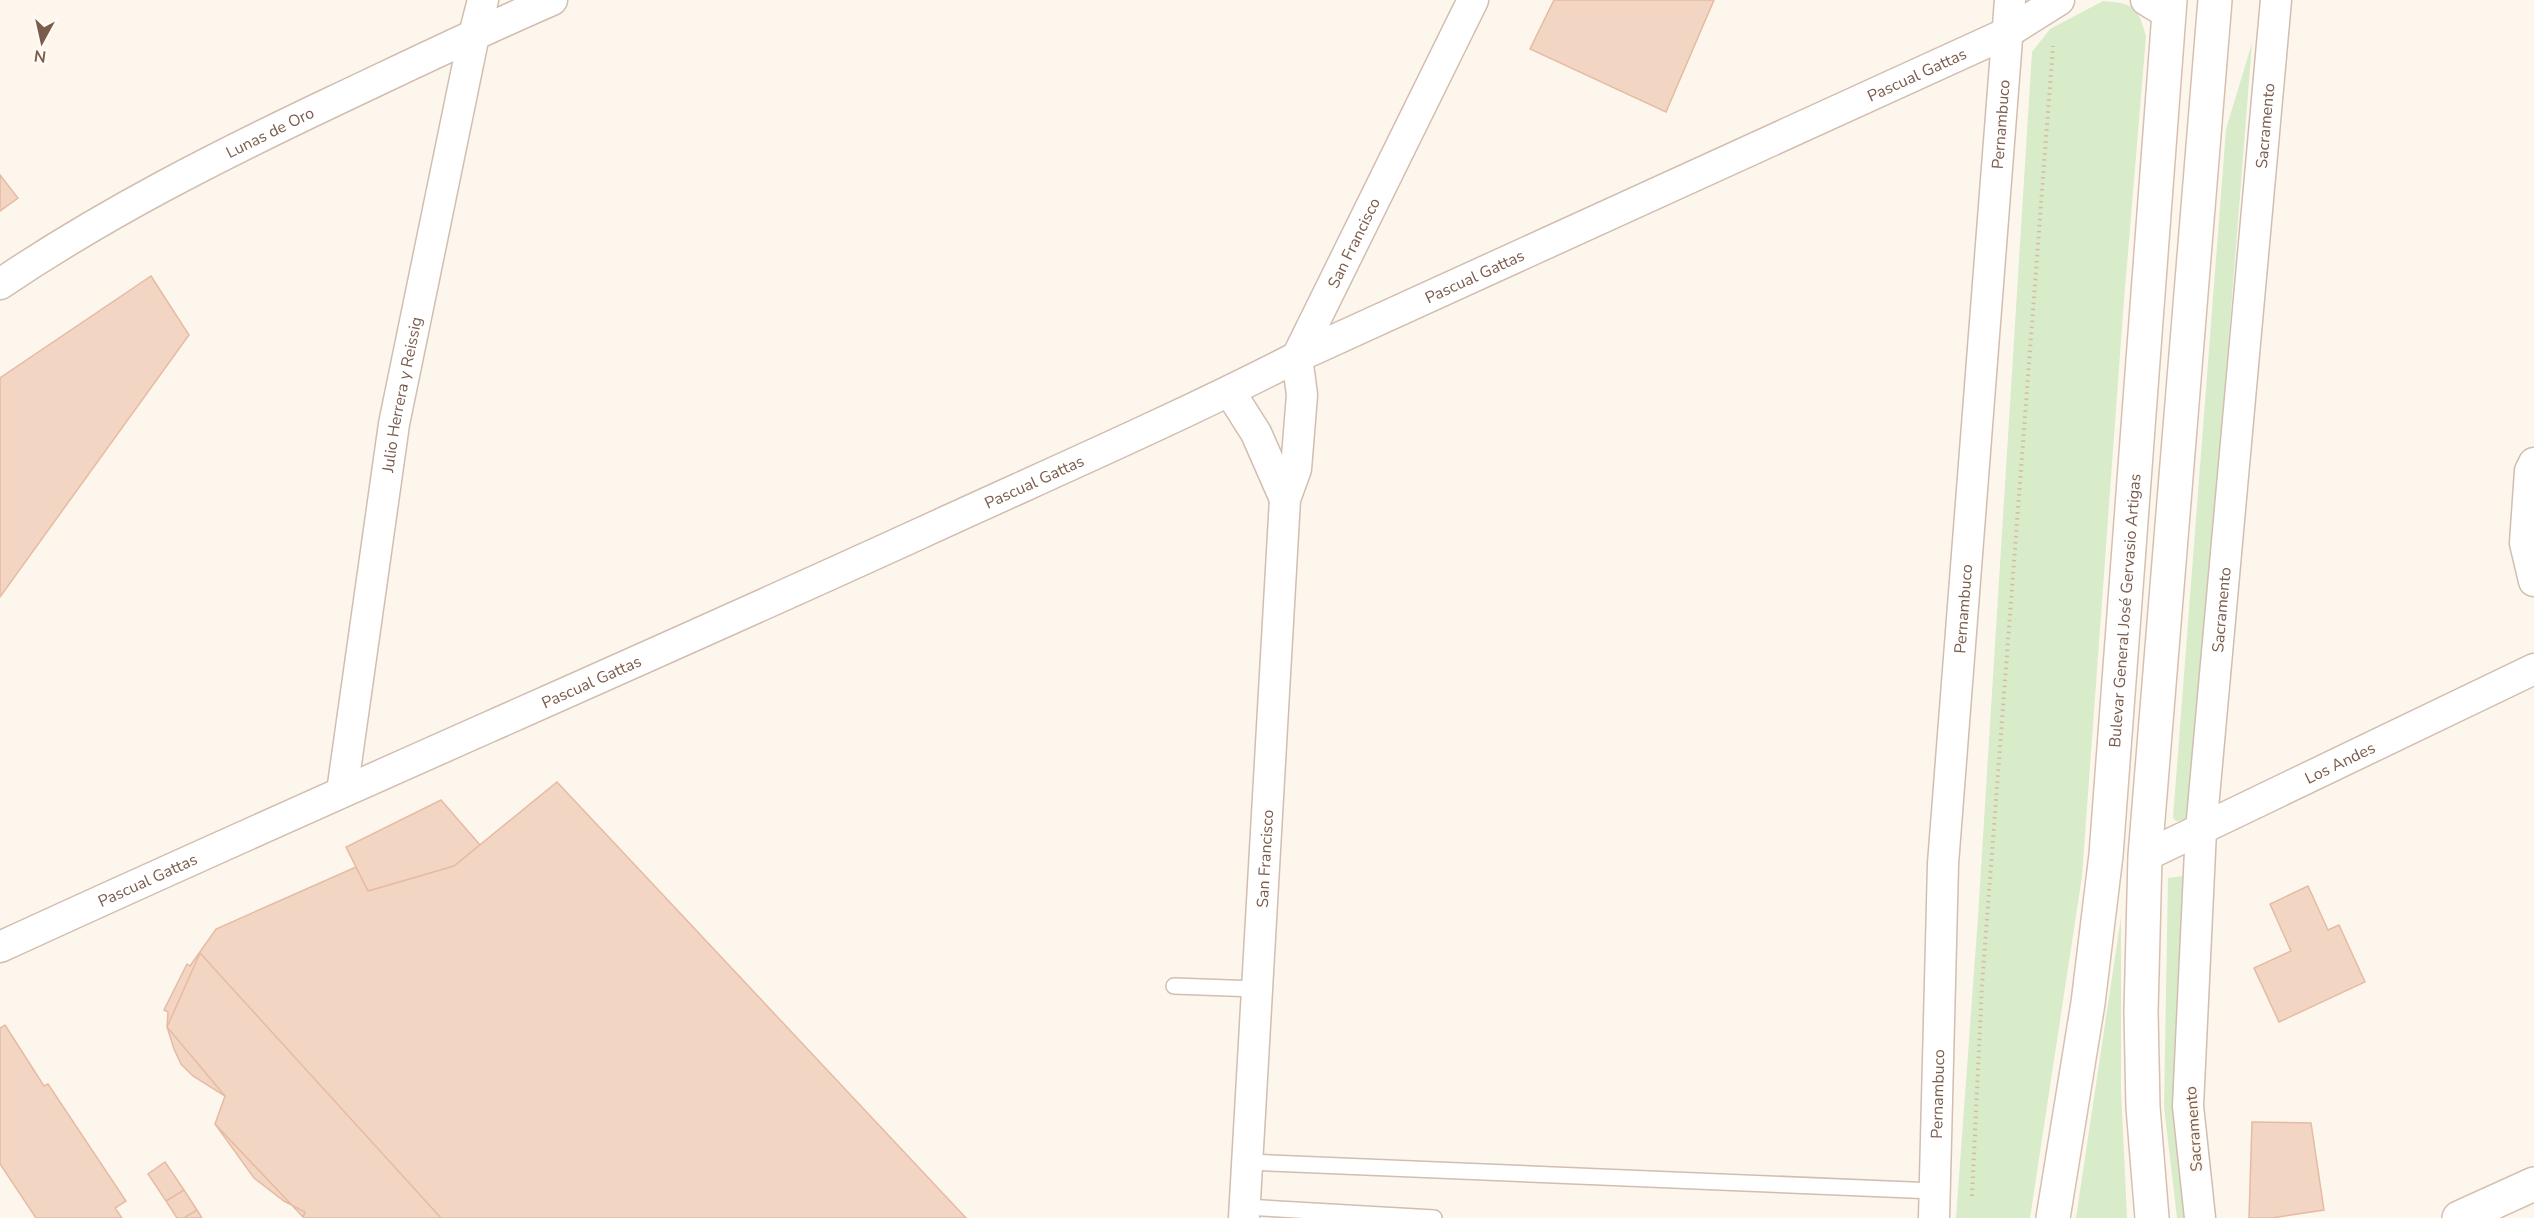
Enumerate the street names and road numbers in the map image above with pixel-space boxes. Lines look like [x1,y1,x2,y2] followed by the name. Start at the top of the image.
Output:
[1864,43,1970,107] street label: Pascual Gattas
[1987,79,2016,170] street label: Pernambuco
[2251,82,2280,170] street label: Sacramento
[222,102,318,164] street label: Lunas de Oro
[1323,194,1386,292] street label: San Francisco
[1422,245,1528,309] street label: Pascual Gattas
[377,315,428,475] street label: Julio Herrera y Reissig
[981,450,1088,515] street label: Pascual Gattas
[2104,473,2147,748] street label: Bulevar General José Gervasio Artigas
[1949,563,1978,655] street label: Pernambuco
[2207,566,2237,654] street label: Sacramento
[538,651,645,714] street label: Pascual Gattas
[2301,737,2379,790] street label: Los Andes
[1252,809,1279,908] street label: San Francisco
[95,849,201,913] street label: Pascual Gattas
[1926,1049,1950,1139] street label: Pernambuco
[2180,1085,2208,1172] street label: Sacramento

